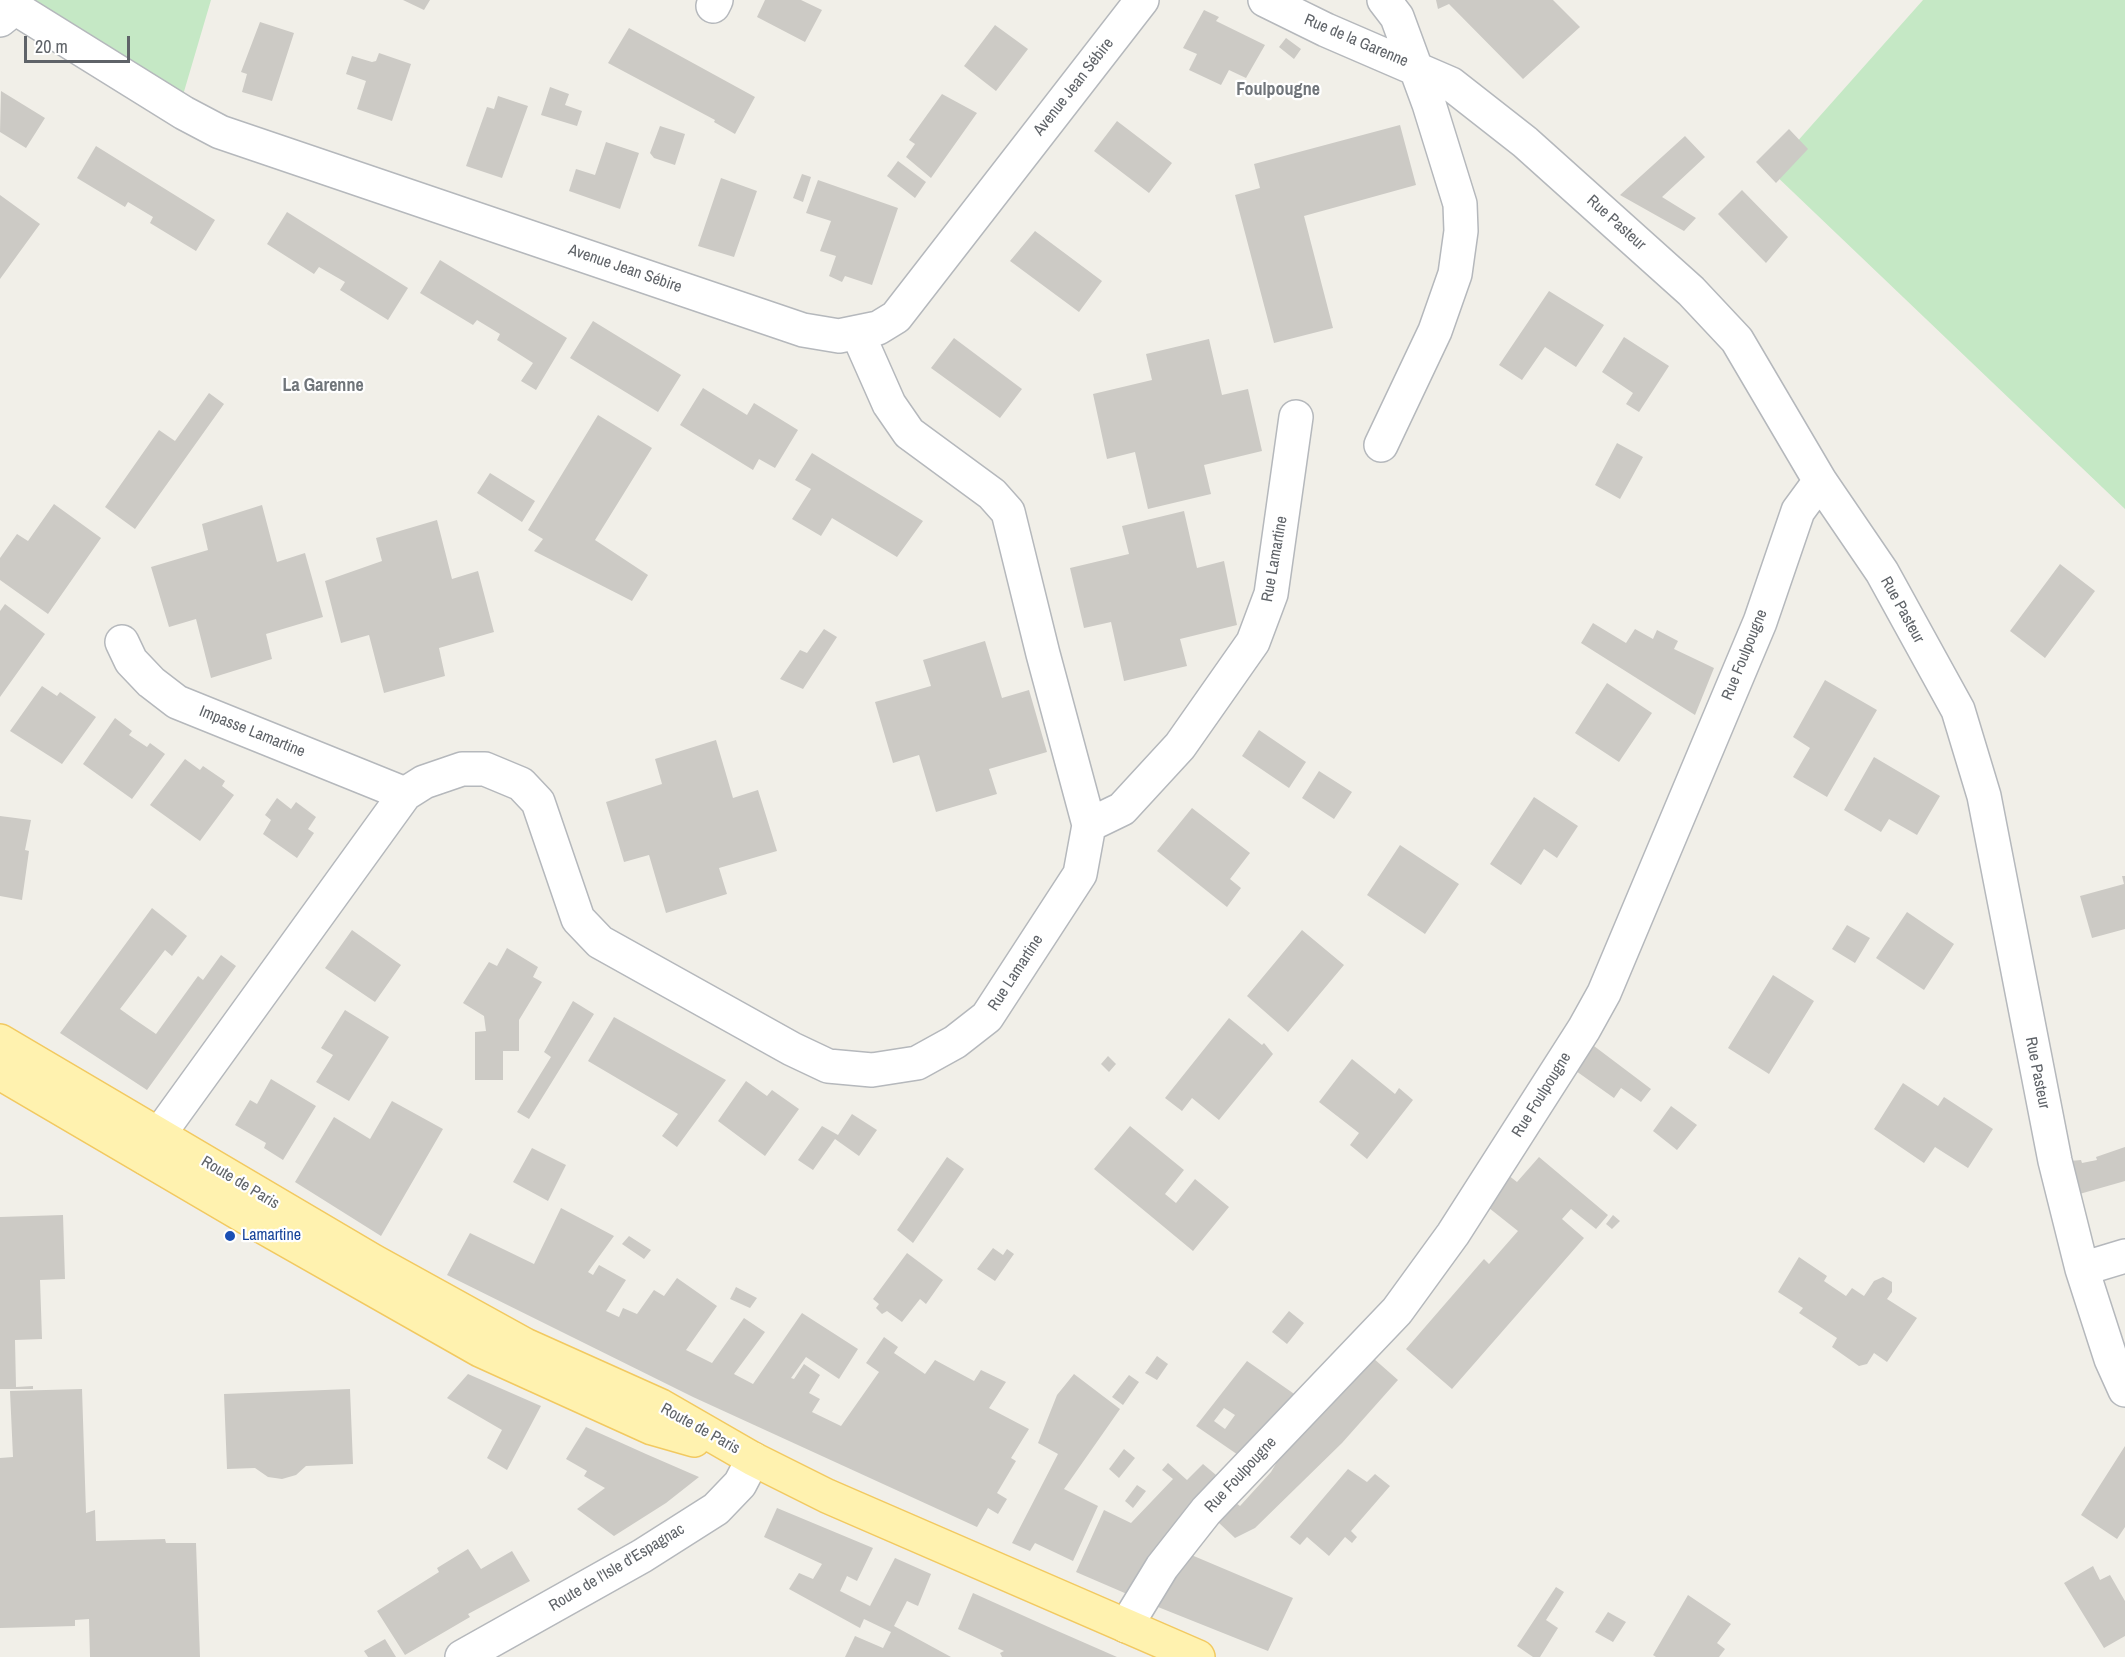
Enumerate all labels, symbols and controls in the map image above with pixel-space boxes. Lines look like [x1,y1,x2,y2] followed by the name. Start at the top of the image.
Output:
[1301,11,1411,71] street label: Rue de la Garenne
[27,24,134,62] scale bar
[35,34,68,59] text: 20 m
[1030,34,1118,140] street label: Avenue Jean Sébire
[1236,79,1320,101] district label: Foulpougne
[1582,191,1650,255] street label: Rue Pasteur
[566,241,684,297] street label: Avenue Jean Sébire
[282,375,364,397] district label: La Garenne
[1258,515,1292,603] street label: Rue Lamartine
[1876,573,1928,647] street label: Rue Pasteur
[1718,607,1772,703] street label: Rue Foulpougne
[196,702,308,762] street label: Impasse Lamartine
[984,931,1048,1015] street label: Rue Lamartine
[2021,1035,2053,1111] street label: Rue Pasteur
[1508,1049,1576,1141] street label: Rue Foulpougne
[198,1152,282,1214] street label: Route de Paris
[242,1226,301,1246] place label: Lamartine
[223,1229,237,1243] marker: Lamartine
[657,1399,743,1459] street label: Route de Paris
[1201,1433,1281,1517] street label: Rue Foulpougne
[546,1520,688,1616] street label: Route de l'Isle d'Espagnac

